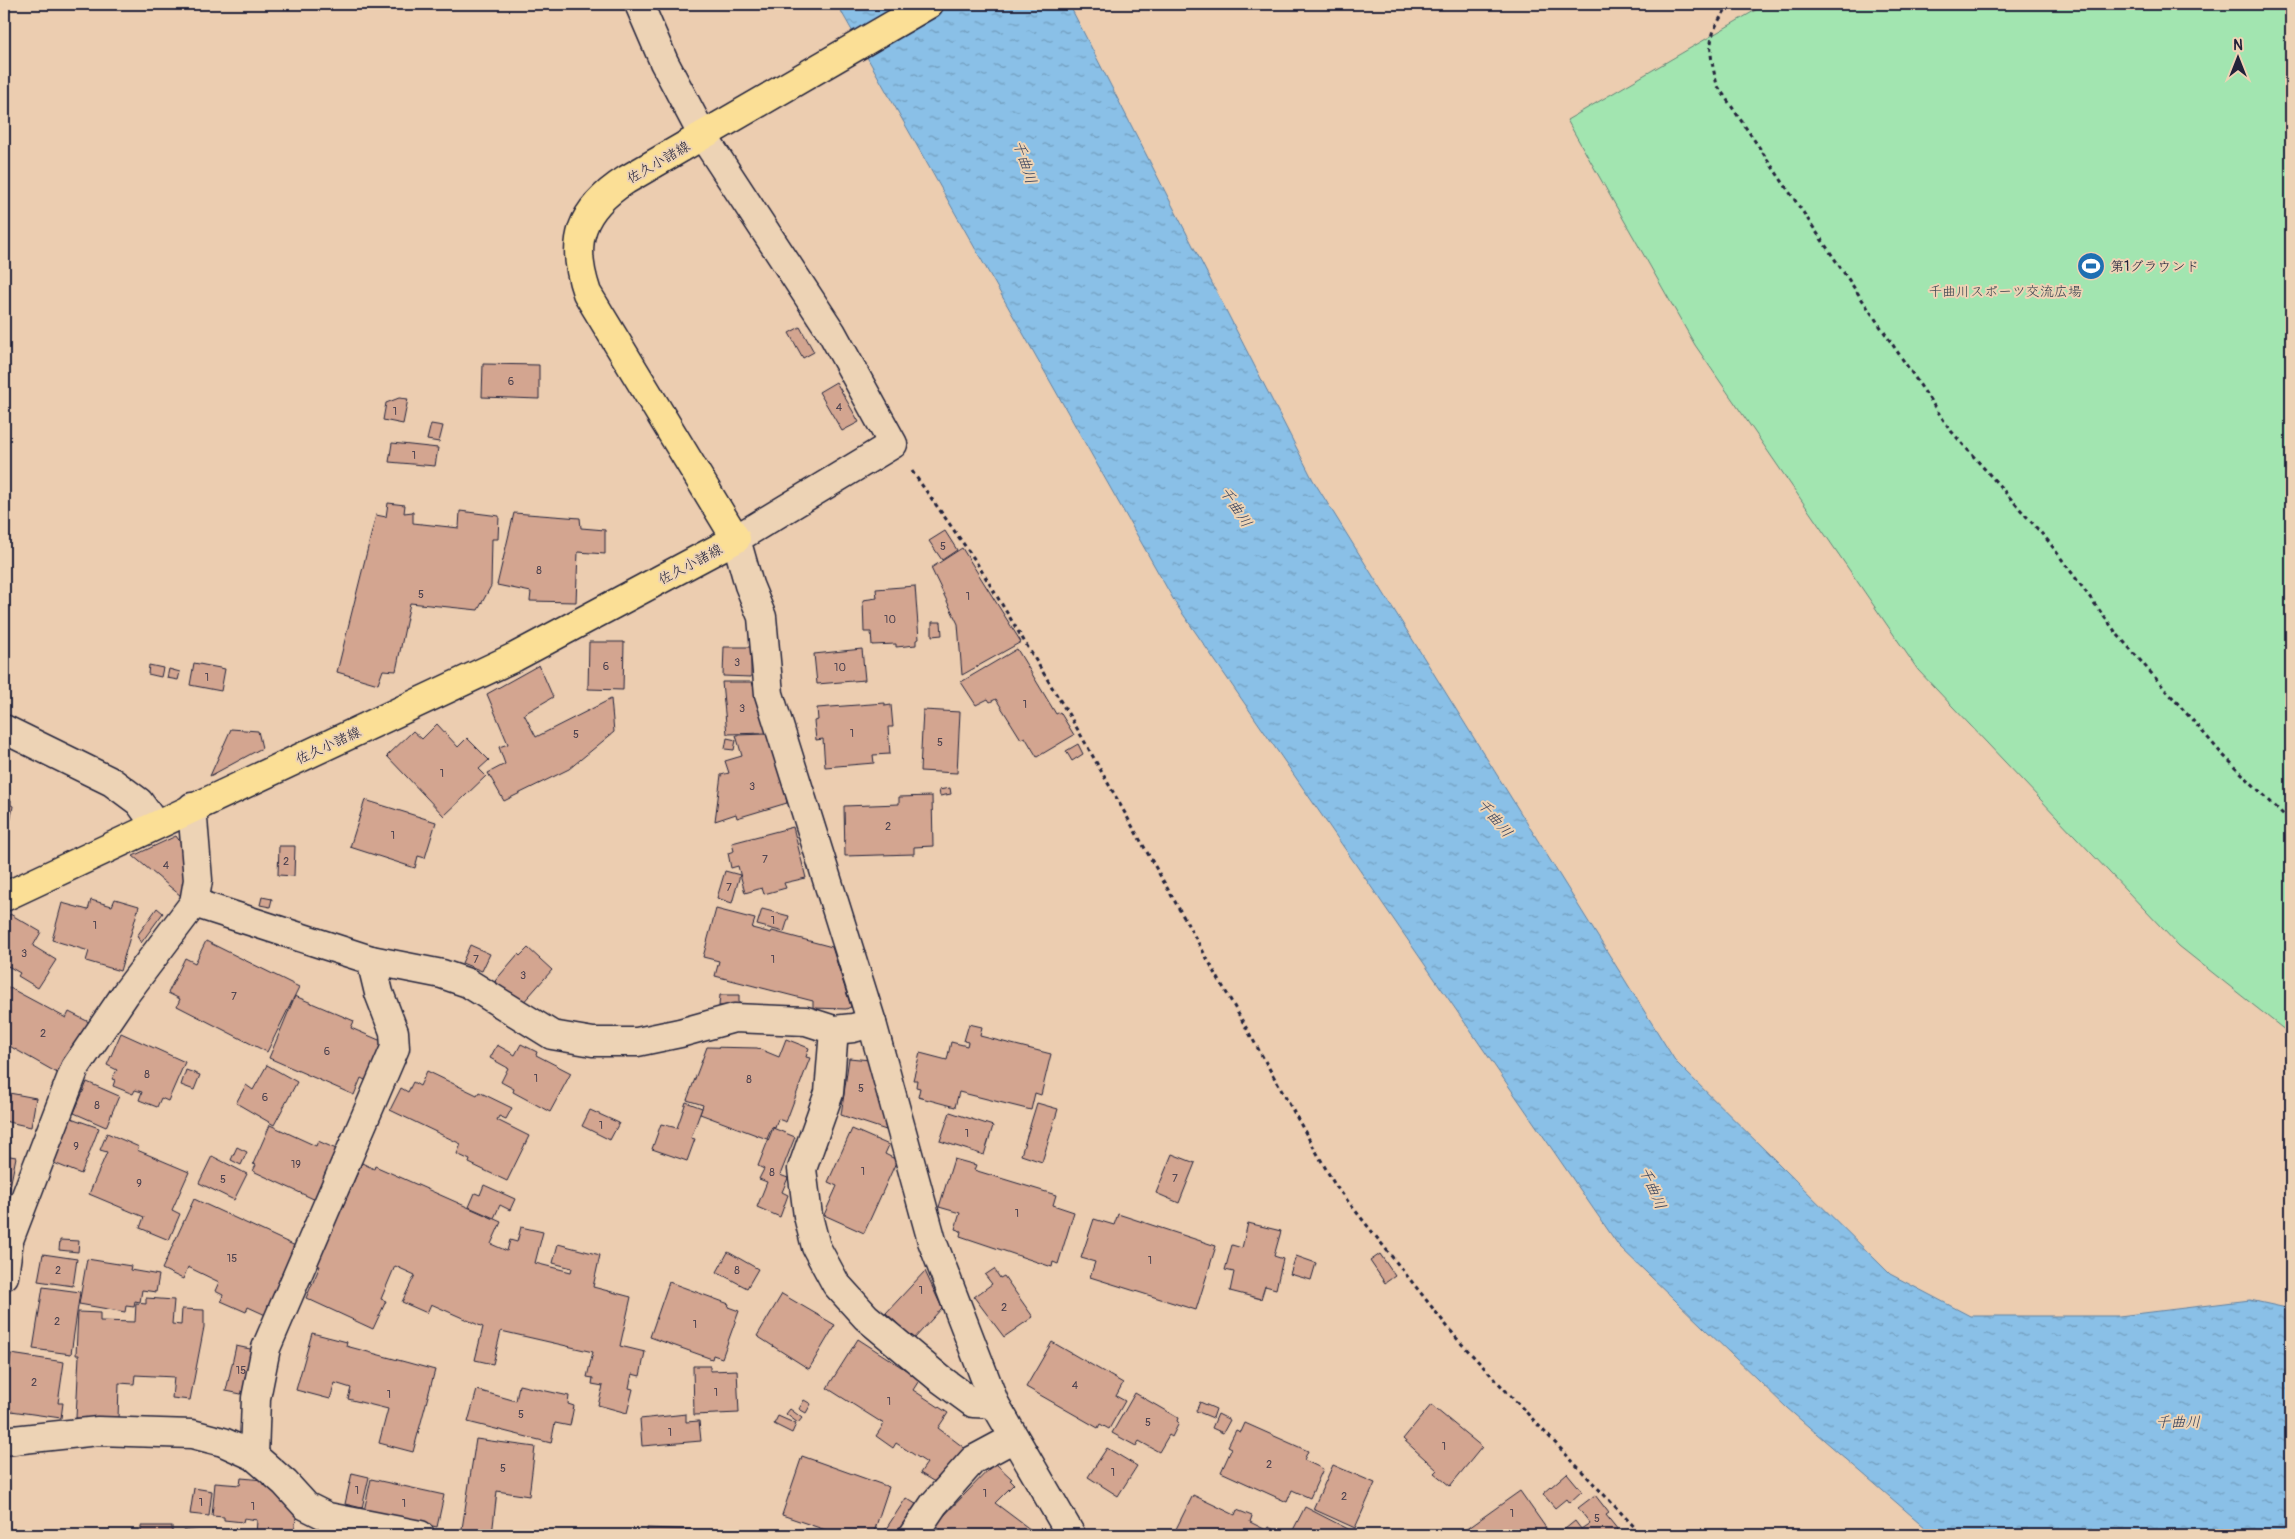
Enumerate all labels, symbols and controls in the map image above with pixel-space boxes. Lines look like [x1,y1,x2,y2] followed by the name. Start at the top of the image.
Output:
[2212,32,2262,82] north arrow
[2233,37,2243,54] text: N
[624,138,693,187] street label: 佐久小諸線
[1009,138,1041,186] water label: 千曲川
[2076,251,2106,281] sports icon: 第1グラウンド
[2110,258,2199,275] place label: 第1グラウンド
[1928,283,2082,300] park label: 千曲川スポーツ交流広場
[508,375,514,388] house number: 6
[836,401,843,414] house number: 4
[393,405,397,418] house number: 1
[412,449,416,462] house number: 1
[1215,483,1256,531] water label: 千曲川
[940,540,946,553] house number: 5
[655,541,725,588] street label: 佐久小諸線
[536,564,542,577] house number: 8
[418,588,424,601] house number: 5
[966,590,970,603] house number: 1
[884,613,896,626] house number: 10
[734,656,740,669] house number: 3
[603,660,609,673] house number: 6
[834,661,846,674] house number: 10
[205,671,209,684] house number: 1
[1023,698,1027,711] house number: 1
[739,702,745,715] house number: 3
[293,723,364,768] street label: 佐久小諸線
[850,727,854,740] house number: 1
[573,728,579,741] house number: 5
[937,736,943,749] house number: 5
[440,767,444,780] house number: 1
[749,780,755,793] house number: 3
[1473,795,1516,842] water label: 千曲川
[885,820,891,833] house number: 2
[391,829,395,842] house number: 1
[762,853,768,866] house number: 7
[283,855,289,868] house number: 2
[163,859,170,872] house number: 4
[726,881,732,894] house number: 7
[771,914,775,927] house number: 1
[93,919,97,932] house number: 1
[21,947,27,960] house number: 3
[473,953,479,966] house number: 7
[771,953,775,966] house number: 1
[520,969,526,982] house number: 3
[231,990,237,1003] house number: 7
[40,1027,46,1040] house number: 2
[324,1045,330,1058] house number: 6
[144,1068,150,1081] house number: 8
[534,1072,538,1085] house number: 1
[746,1073,752,1086] house number: 8
[858,1082,864,1095] house number: 5
[262,1091,268,1104] house number: 6
[94,1099,100,1112] house number: 8
[599,1119,603,1132] house number: 1
[965,1127,969,1140] house number: 1
[73,1140,79,1153] house number: 9
[291,1158,301,1171] house number: 19
[1635,1164,1670,1213] water label: 千曲川
[861,1165,865,1178] house number: 1
[769,1166,775,1179] house number: 8
[1172,1172,1178,1185] house number: 7
[220,1173,226,1186] house number: 5
[136,1177,142,1190] house number: 9
[1015,1207,1019,1220] house number: 1
[227,1252,237,1265] house number: 15
[1148,1254,1152,1267] house number: 1
[55,1264,61,1277] house number: 2
[734,1264,740,1277] house number: 8
[919,1284,923,1297] house number: 1
[1001,1301,1007,1314] house number: 2
[54,1315,60,1328] house number: 2
[693,1318,697,1331] house number: 1
[236,1364,246,1377] house number: 15
[31,1376,37,1389] house number: 2
[1072,1379,1079,1392] house number: 4
[714,1386,718,1399] house number: 1
[387,1388,391,1401] house number: 1
[887,1395,891,1408] house number: 1
[518,1408,524,1421] house number: 5
[2155,1413,2201,1432] water label: 千曲川
[1145,1416,1151,1429] house number: 5
[668,1426,672,1439] house number: 1
[1442,1440,1446,1453] house number: 1
[1266,1458,1272,1471] house number: 2
[500,1462,506,1475] house number: 5
[1111,1466,1115,1479] house number: 1
[355,1484,359,1497] house number: 1
[983,1487,987,1500] house number: 1
[1341,1490,1347,1503] house number: 2
[199,1496,203,1509] house number: 1
[402,1497,406,1510] house number: 1
[251,1500,255,1513] house number: 1
[1510,1507,1514,1520] house number: 1
[1594,1512,1600,1525] house number: 5

